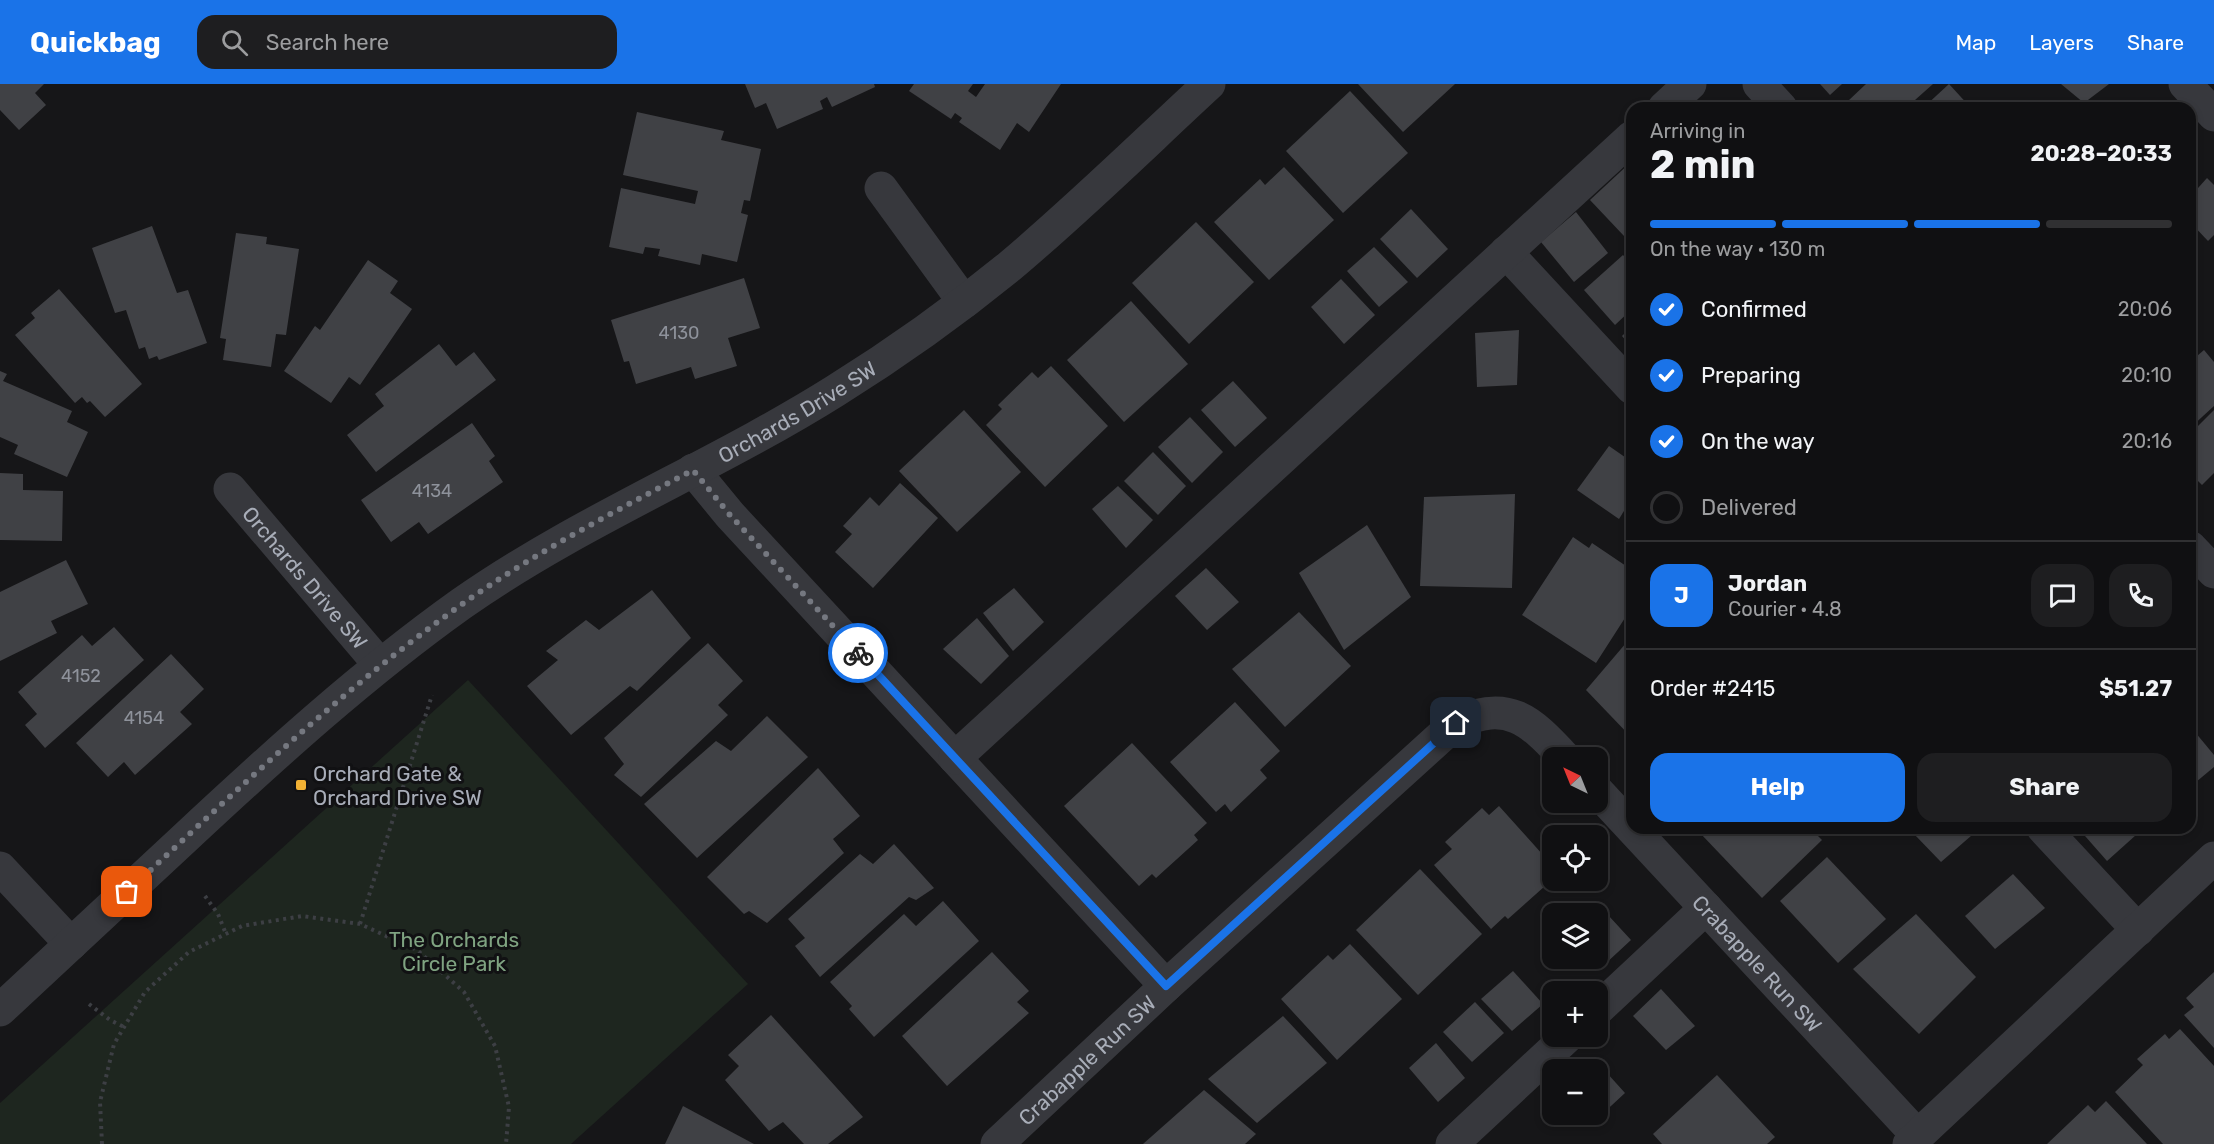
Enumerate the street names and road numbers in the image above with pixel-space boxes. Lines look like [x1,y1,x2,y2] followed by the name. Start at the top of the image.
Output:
[713,355,881,468] street label: Orchards Drive SW
[238,501,373,654] street label: Orchards Drive SW
[1687,889,1827,1037] street label: Crabapple Run SW
[1013,990,1161,1130] street label: Crabapple Run SW

